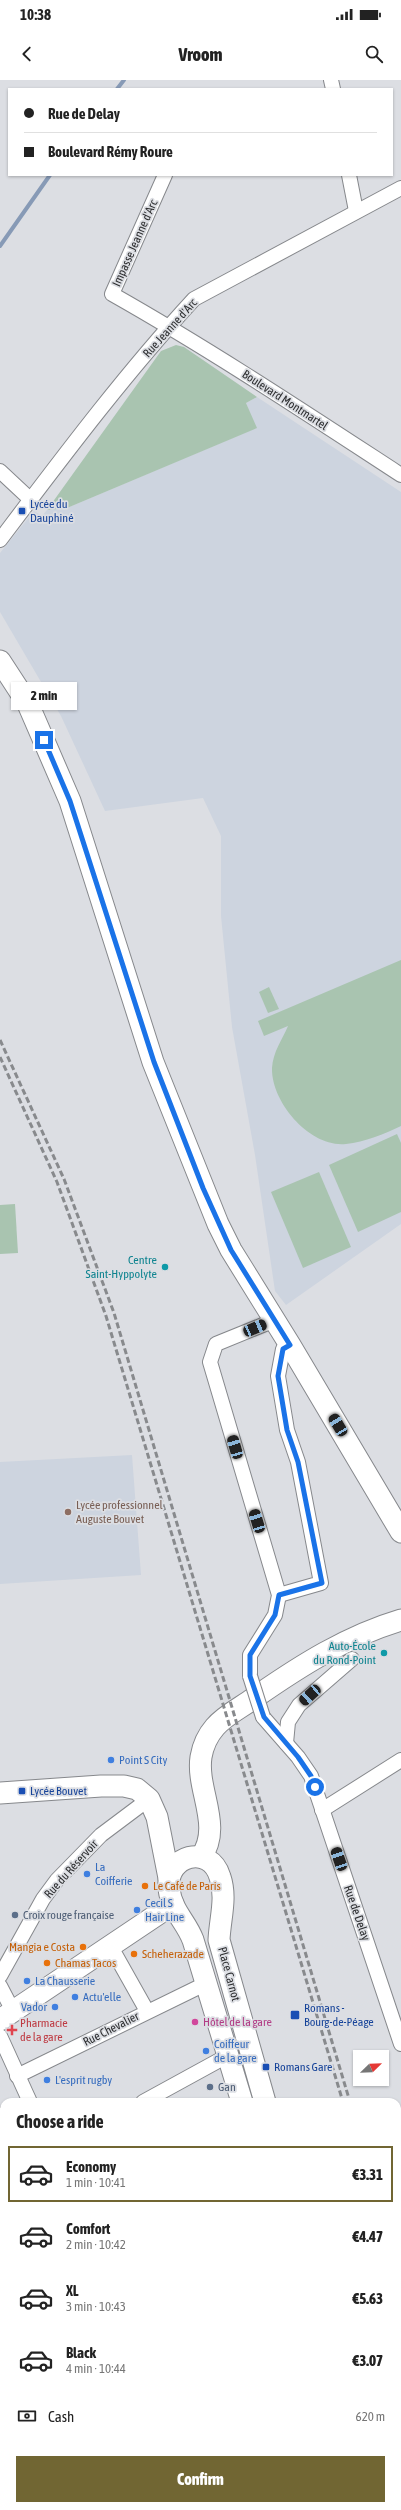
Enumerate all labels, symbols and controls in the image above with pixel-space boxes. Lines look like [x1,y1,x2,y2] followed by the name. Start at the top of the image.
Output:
[20,6,51,23] text: 10:38
[16,43,38,65] icon: back
[363,43,385,65] icon: search
[178,44,223,65] text: Vroom
[48,105,120,122] text: Rue de Delay
[48,143,173,160] text: Boulevard Rémy Roure
[110,197,161,289] street label: Impasse Jeanne d'Arc
[140,295,200,360] street label: Rue Jeanne d'Arc
[240,367,331,433] street label: Boulevard Montmartel
[30,497,74,525] place label: Lycée du Dauphiné
[17,506,27,516] marker: Lycée du Dauphiné
[11,682,77,710] callout: 2 min
[31,688,57,703] text: 2 min
[35,731,53,749] route end
[86,1253,157,1281] place label: Centre Saint-Hyppolyte
[160,1262,170,1272] marker: Centre Saint-Hyppolyte
[242,1318,268,1338] car
[327,1412,349,1438] car
[226,1434,244,1460] car
[76,1498,164,1526] place label: Lycée professionnel Auguste Bouvet
[63,1507,73,1517] marker: Lycée professionnel Auguste Bouvet
[248,1508,266,1534] car
[313,1639,377,1667] place label: Auto-École du Rond-Point
[379,1648,389,1658] marker: Auto-École du Rond-Point
[297,1683,323,1707] car
[119,1753,167,1767] place label: Point S City
[106,1755,116,1765] marker: Point S City
[306,1778,324,1796] route start
[30,1784,87,1798] place label: Lycée Bouvet
[17,1786,27,1796] marker: Lycée Bouvet
[41,1837,101,1901] street label: Rue du Réservoir
[329,1846,349,1872] car
[95,1860,133,1888] place label: La Coifferie
[82,1869,92,1879] marker: La Coifferie
[153,1879,221,1893] place label: Le Café de Paris
[140,1881,150,1891] marker: Le Café de Paris
[341,1884,373,1943] street label: Rue de Delay
[145,1896,184,1924] place label: Cecil S Hair Line
[132,1905,142,1915] marker: Cecil S Hair Line
[23,1908,114,1922] place label: Croix rouge française
[10,1910,20,1920] marker: Croix rouge française
[9,1940,75,1954] place label: Mangia e Costa
[78,1942,88,1952] marker: Mangia e Costa
[215,1945,243,2003] street label: Place Carnot
[142,1947,204,1961] place label: Scheherazade
[129,1949,139,1959] marker: Scheherazade
[55,1956,116,1970] place label: Chamas Tacos
[42,1958,52,1968] marker: Chamas Tacos
[35,1974,95,1988] place label: La Chausserie
[22,1976,32,1986] marker: La Chausserie
[83,1990,121,2004] place label: Actu'elle
[70,1992,80,2002] marker: Actu'elle
[21,2000,47,2014] place label: Vador
[304,2001,374,2029] place label: Romans - Bourg-de-Péage
[50,2002,60,2012] marker: Vador
[81,2009,142,2049] street label: Rue Chevalier
[289,2009,301,2021] marker: Romans - Bourg-de-Péage
[203,2015,272,2029] place label: Hôtel de la gare
[20,2016,68,2044] place label: Pharmacie de la gare
[190,2017,200,2027] marker: Hôtel de la gare
[7,2025,17,2035] marker: Pharmacie de la gare
[214,2037,257,2065] place label: Coiffeur de la gare
[201,2046,211,2056] marker: Coiffeur de la gare
[353,2050,389,2086] north arrow
[353,2050,389,2086] map controls
[274,2060,333,2074] place label: Romans Gare
[261,2062,271,2072] marker: Romans Gare
[55,2073,112,2087] place label: L'esprit rugby
[42,2075,52,2085] marker: L'esprit rugby
[218,2080,236,2094] place label: Gan
[205,2082,215,2092] marker: Gan
[16,2111,104,2132] text: Choose a ride
[18,2156,54,2192] icon: car
[66,2158,116,2175] text: Economy
[352,2166,383,2183] text: €3.31
[66,2175,126,2190] text: 1 min · 10:41
[18,2218,54,2254] icon: car
[66,2220,110,2237] text: Comfort
[352,2228,383,2245] text: €4.47
[66,2237,126,2252] text: 2 min · 10:42
[18,2280,54,2316] icon: car
[66,2282,79,2299] text: XL
[352,2290,383,2307] text: €5.63
[66,2299,126,2314] text: 3 min · 10:43
[18,2342,54,2378] icon: car
[66,2344,96,2361] text: Black
[352,2352,383,2369] text: €3.07
[66,2361,126,2376] text: 4 min · 10:44
[16,2405,38,2427] icon: cash
[48,2408,74,2425] text: Cash
[356,2409,385,2424] text: 620 m
[16,2456,385,2502] button: Confirm

